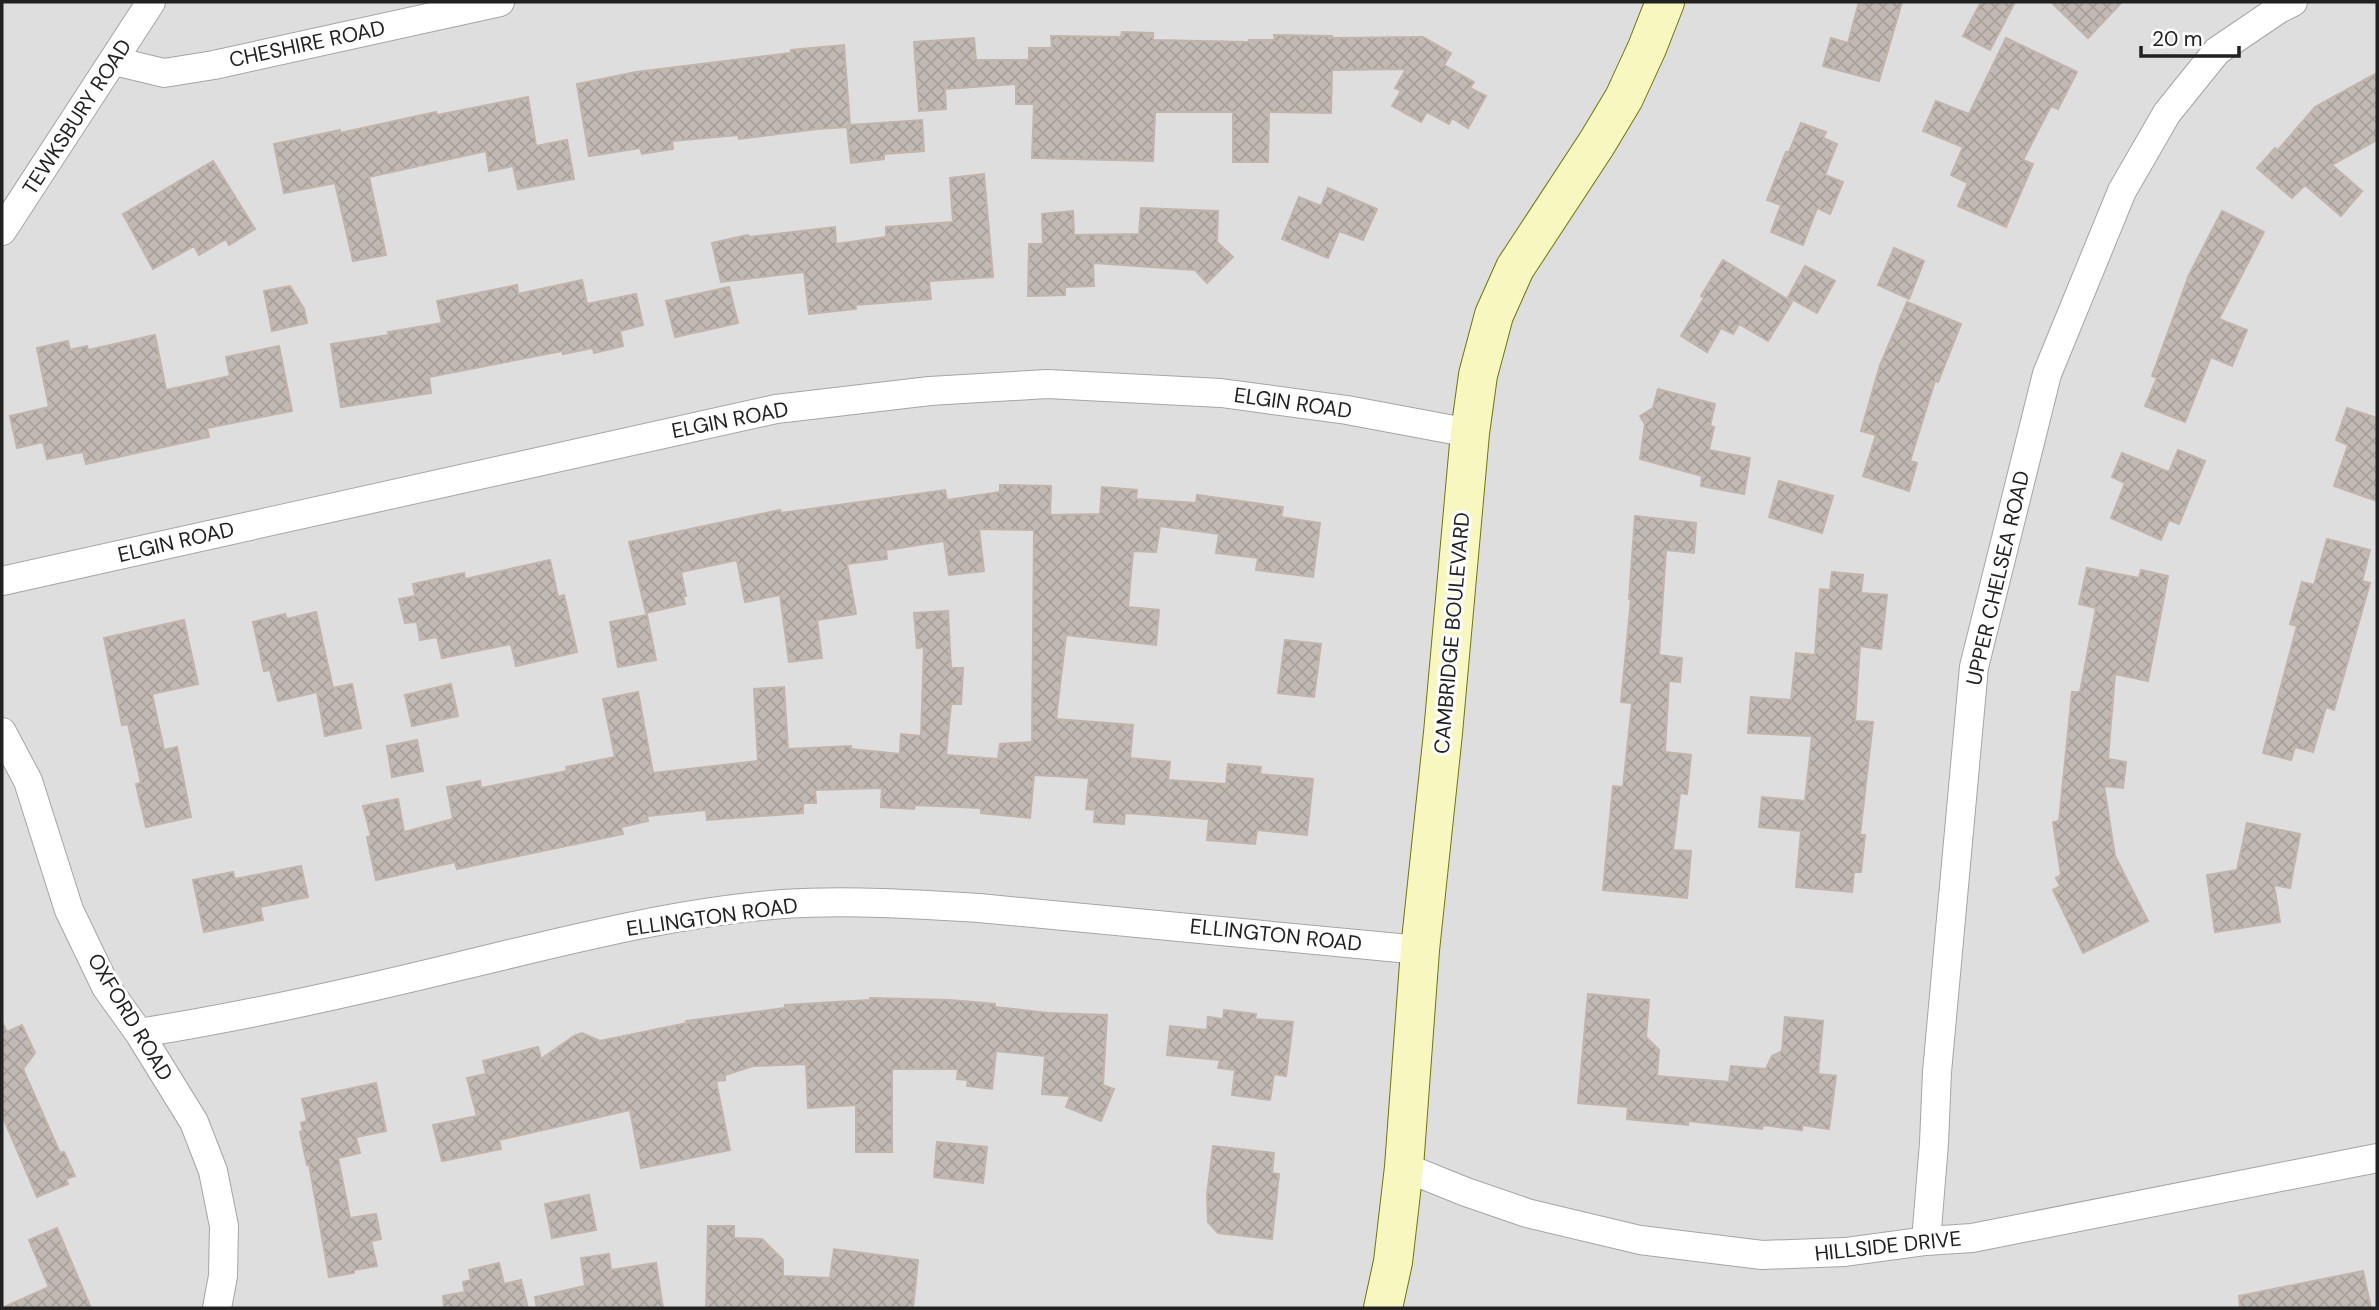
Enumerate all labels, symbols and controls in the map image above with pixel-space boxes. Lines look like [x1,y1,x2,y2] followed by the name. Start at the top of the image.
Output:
[227,14,387,74] street label: CHESHIRE ROAD
[2141,14,2239,58] scale bar
[2152,25,2203,53] text: 20 m
[16,34,138,200] street label: TEWKSBURY ROAD
[1232,381,1354,425] street label: ELGIN ROAD
[669,395,791,445] street label: ELGIN ROAD
[1960,468,2036,688] street label: UPPER CHELSEA ROAD
[1427,511,1477,755] street label: CAMBRIDGE BOULEVARD
[115,515,237,569] street label: ELGIN ROAD
[624,891,800,943] street label: ELLINGTON ROAD
[1189,912,1363,958] street label: ELLINGTON ROAD
[81,948,179,1086] street label: OXFORD ROAD
[1813,1224,1963,1268] street label: HILLSIDE DRIVE

